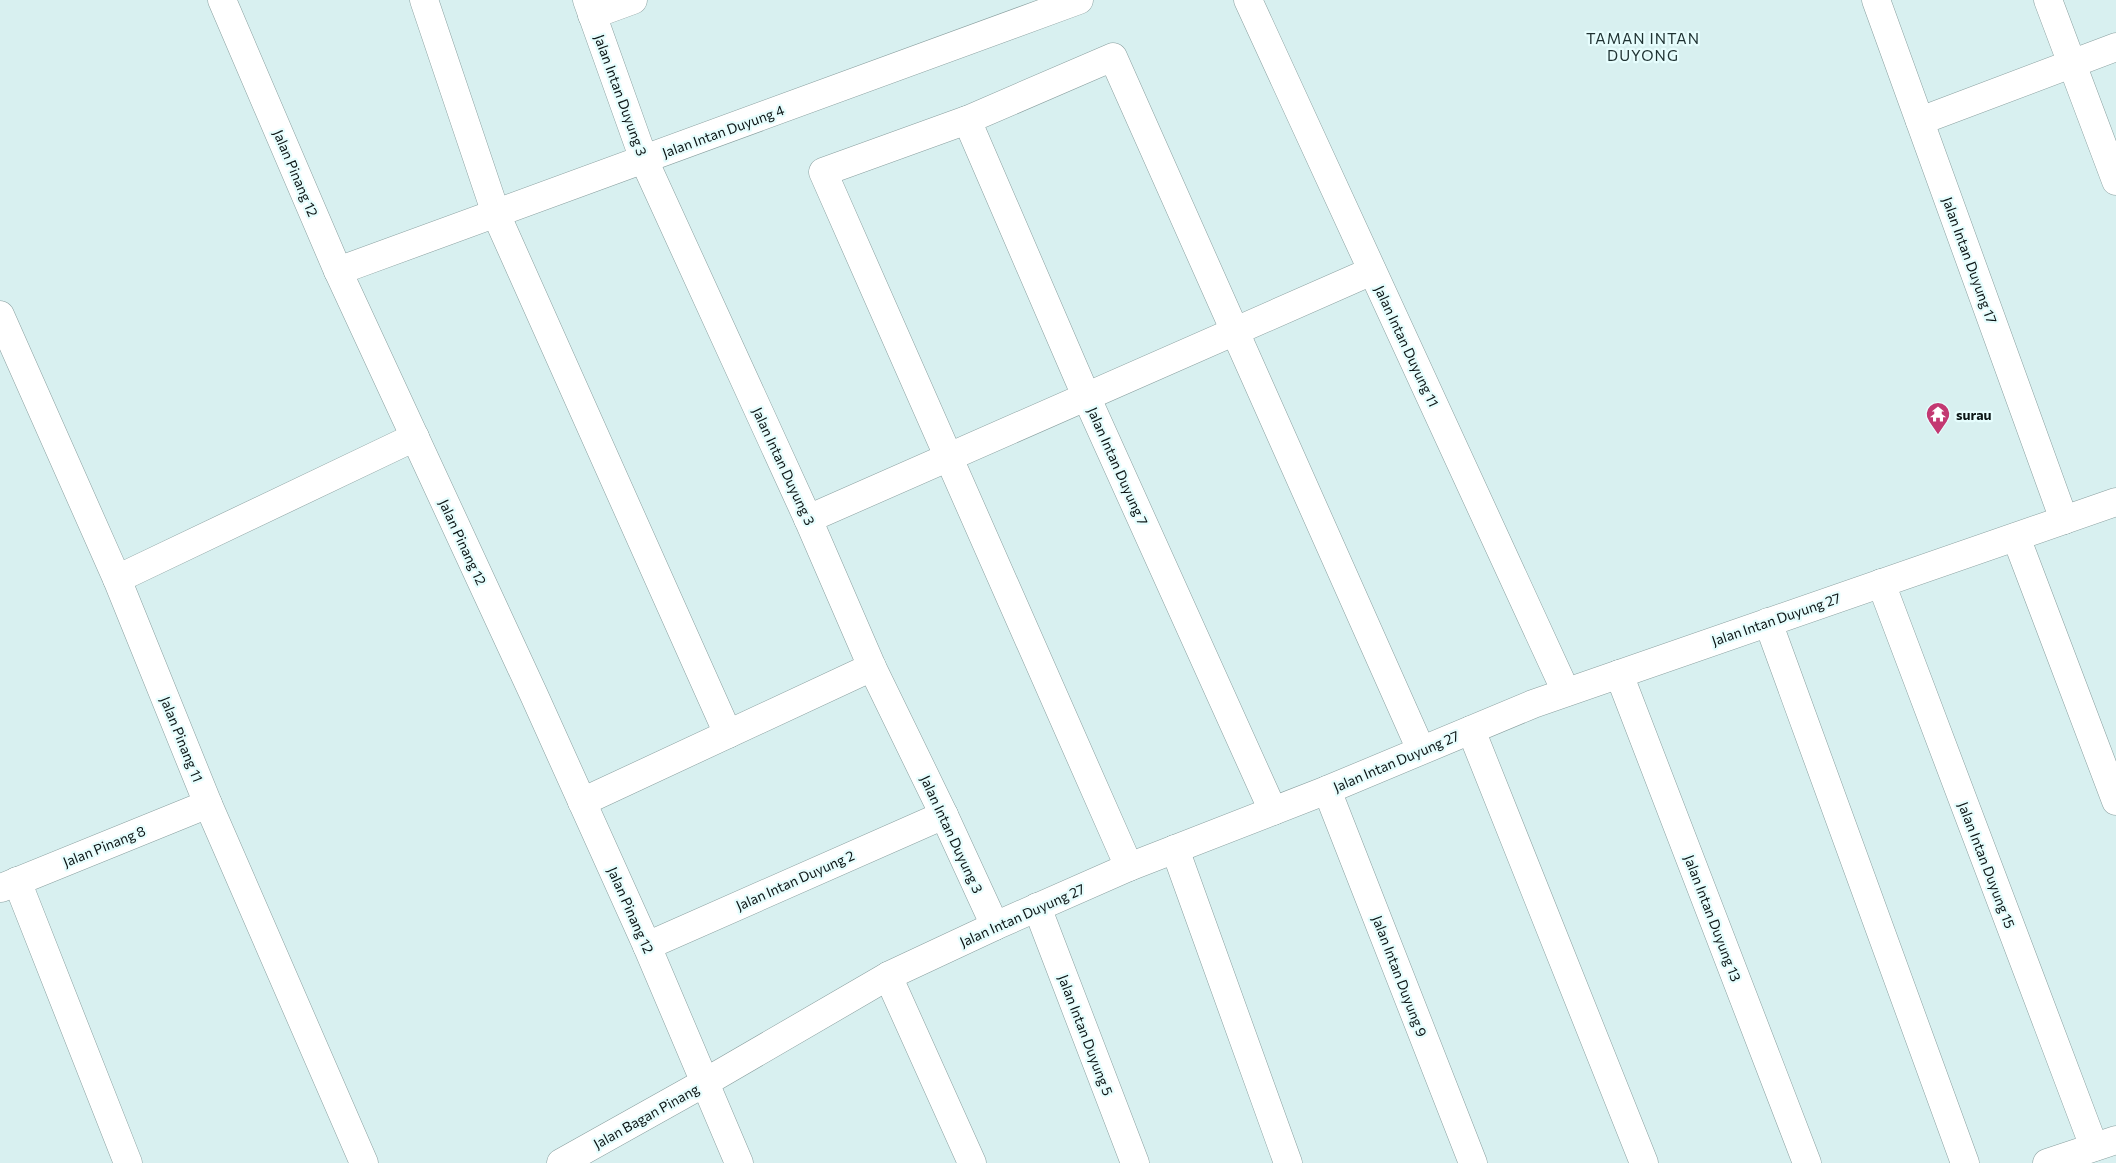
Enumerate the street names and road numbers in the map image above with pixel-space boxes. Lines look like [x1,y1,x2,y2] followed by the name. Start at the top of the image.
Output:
[591,32,651,158] street label: Jalan Intan Duyung 3
[660,101,787,161] street label: Jalan Intan Duyung 4
[270,127,322,219] street label: Jalan Pinang 12
[1939,194,2001,326] street label: Jalan Intan Duyung 17
[1371,283,1443,409] street label: Jalan Intan Duyung 11
[749,404,819,528] street label: Jalan Intan Duyung 3
[1084,404,1152,528] street label: Jalan Intan Duyung 7
[436,496,490,588] street label: Jalan Pinang 12
[1709,589,1843,649] street label: Jalan Intan Duyung 27
[157,694,207,784] street label: Jalan Pinang 11
[1330,727,1462,795] street label: Jalan Intan Duyung 27
[917,772,987,896] street label: Jalan Intan Duyung 3
[1955,799,2019,931] street label: Jalan Intan Duyung 15
[60,822,148,870] street label: Jalan Pinang 8
[733,846,857,914] street label: Jalan Intan Duyung 2
[1681,852,1745,984] street label: Jalan Intan Duyung 13
[604,864,658,956] street label: Jalan Pinang 12
[957,880,1087,950] street label: Jalan Intan Duyung 27
[1369,913,1431,1039] street label: Jalan Intan Duyung 9
[1055,972,1117,1098] street label: Jalan Intan Duyung 5
[590,1080,702,1152] street label: Jalan Bagan Pinang

